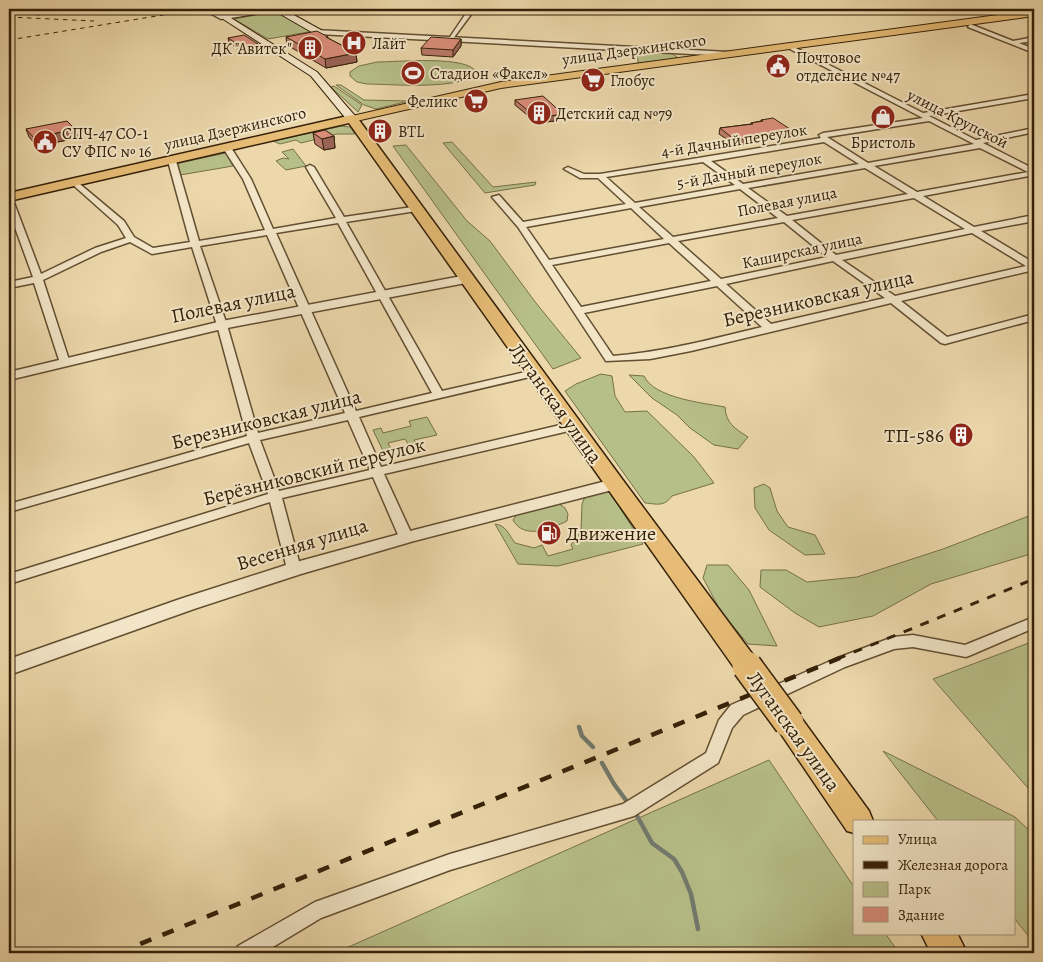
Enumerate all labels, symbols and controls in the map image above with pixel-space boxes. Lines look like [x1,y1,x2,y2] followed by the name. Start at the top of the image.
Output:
[560,29,707,71] street label: улица Дзержинского
[341,30,367,56] hospital icon: Лайт
[372,33,406,55] place label: Лайт
[297,35,323,61] building icon: ДК "Авитек"
[211,38,292,60] place label: ДК "Авитек"
[796,47,900,87] place label: Почтовое отделение №47
[765,53,791,79] public building icon: Почтовое отделение №47
[400,60,426,86] sports icon: Стадион «Факел»
[430,63,548,85] place label: Стадион «Факел»
[580,67,606,93] supermarket icon: Глобус
[610,70,655,92] place label: Глобус
[902,83,1012,154] street label: улица Крупской
[463,88,489,114] supermarket icon: Феликс
[407,91,458,113] place label: Феликс
[526,100,552,126] building icon: Детский сад №79
[161,102,308,156] street label: улица Дзержинского
[556,103,672,125] place label: Детский сад №79
[870,104,896,130] shop icon: Бристоль
[367,118,393,144] building icon: BTL
[660,119,809,163] street label: 4-й Дачный переулок
[398,121,425,143] place label: BTL
[62,123,152,163] place label: СПЧ-47 СО-1 СУ ФПС № 16
[32,129,58,155] public building icon: СПЧ-47 СО-1 СУ ФПС № 16
[851,132,915,154] place label: Бристоль
[675,147,823,195] street label: 5-й Дачный переулок
[735,181,840,222] street label: Полевая улица
[740,227,865,274] street label: Каширская улица
[720,263,917,334] street label: Березниковская улица
[168,277,298,330] street label: Полевая улица
[503,337,609,470] street label: Луганская улица
[168,383,365,456] street label: Березниковская улица
[884,422,944,449] place label: ТП-586
[948,422,974,448] building icon: ТП-586
[200,431,428,512] street label: Берёзниковский переулок
[233,511,372,577] street label: Весенняя улица
[536,520,562,546] fuel station icon: Движение
[566,520,656,547] place label: Движение
[741,665,847,798] street label: Луганская улица
[853,820,1016,934] legend
[898,829,937,849] text: Улица
[898,855,1008,875] text: Железная дорога
[898,879,931,899] text: Парк
[898,905,945,925] text: Здание

